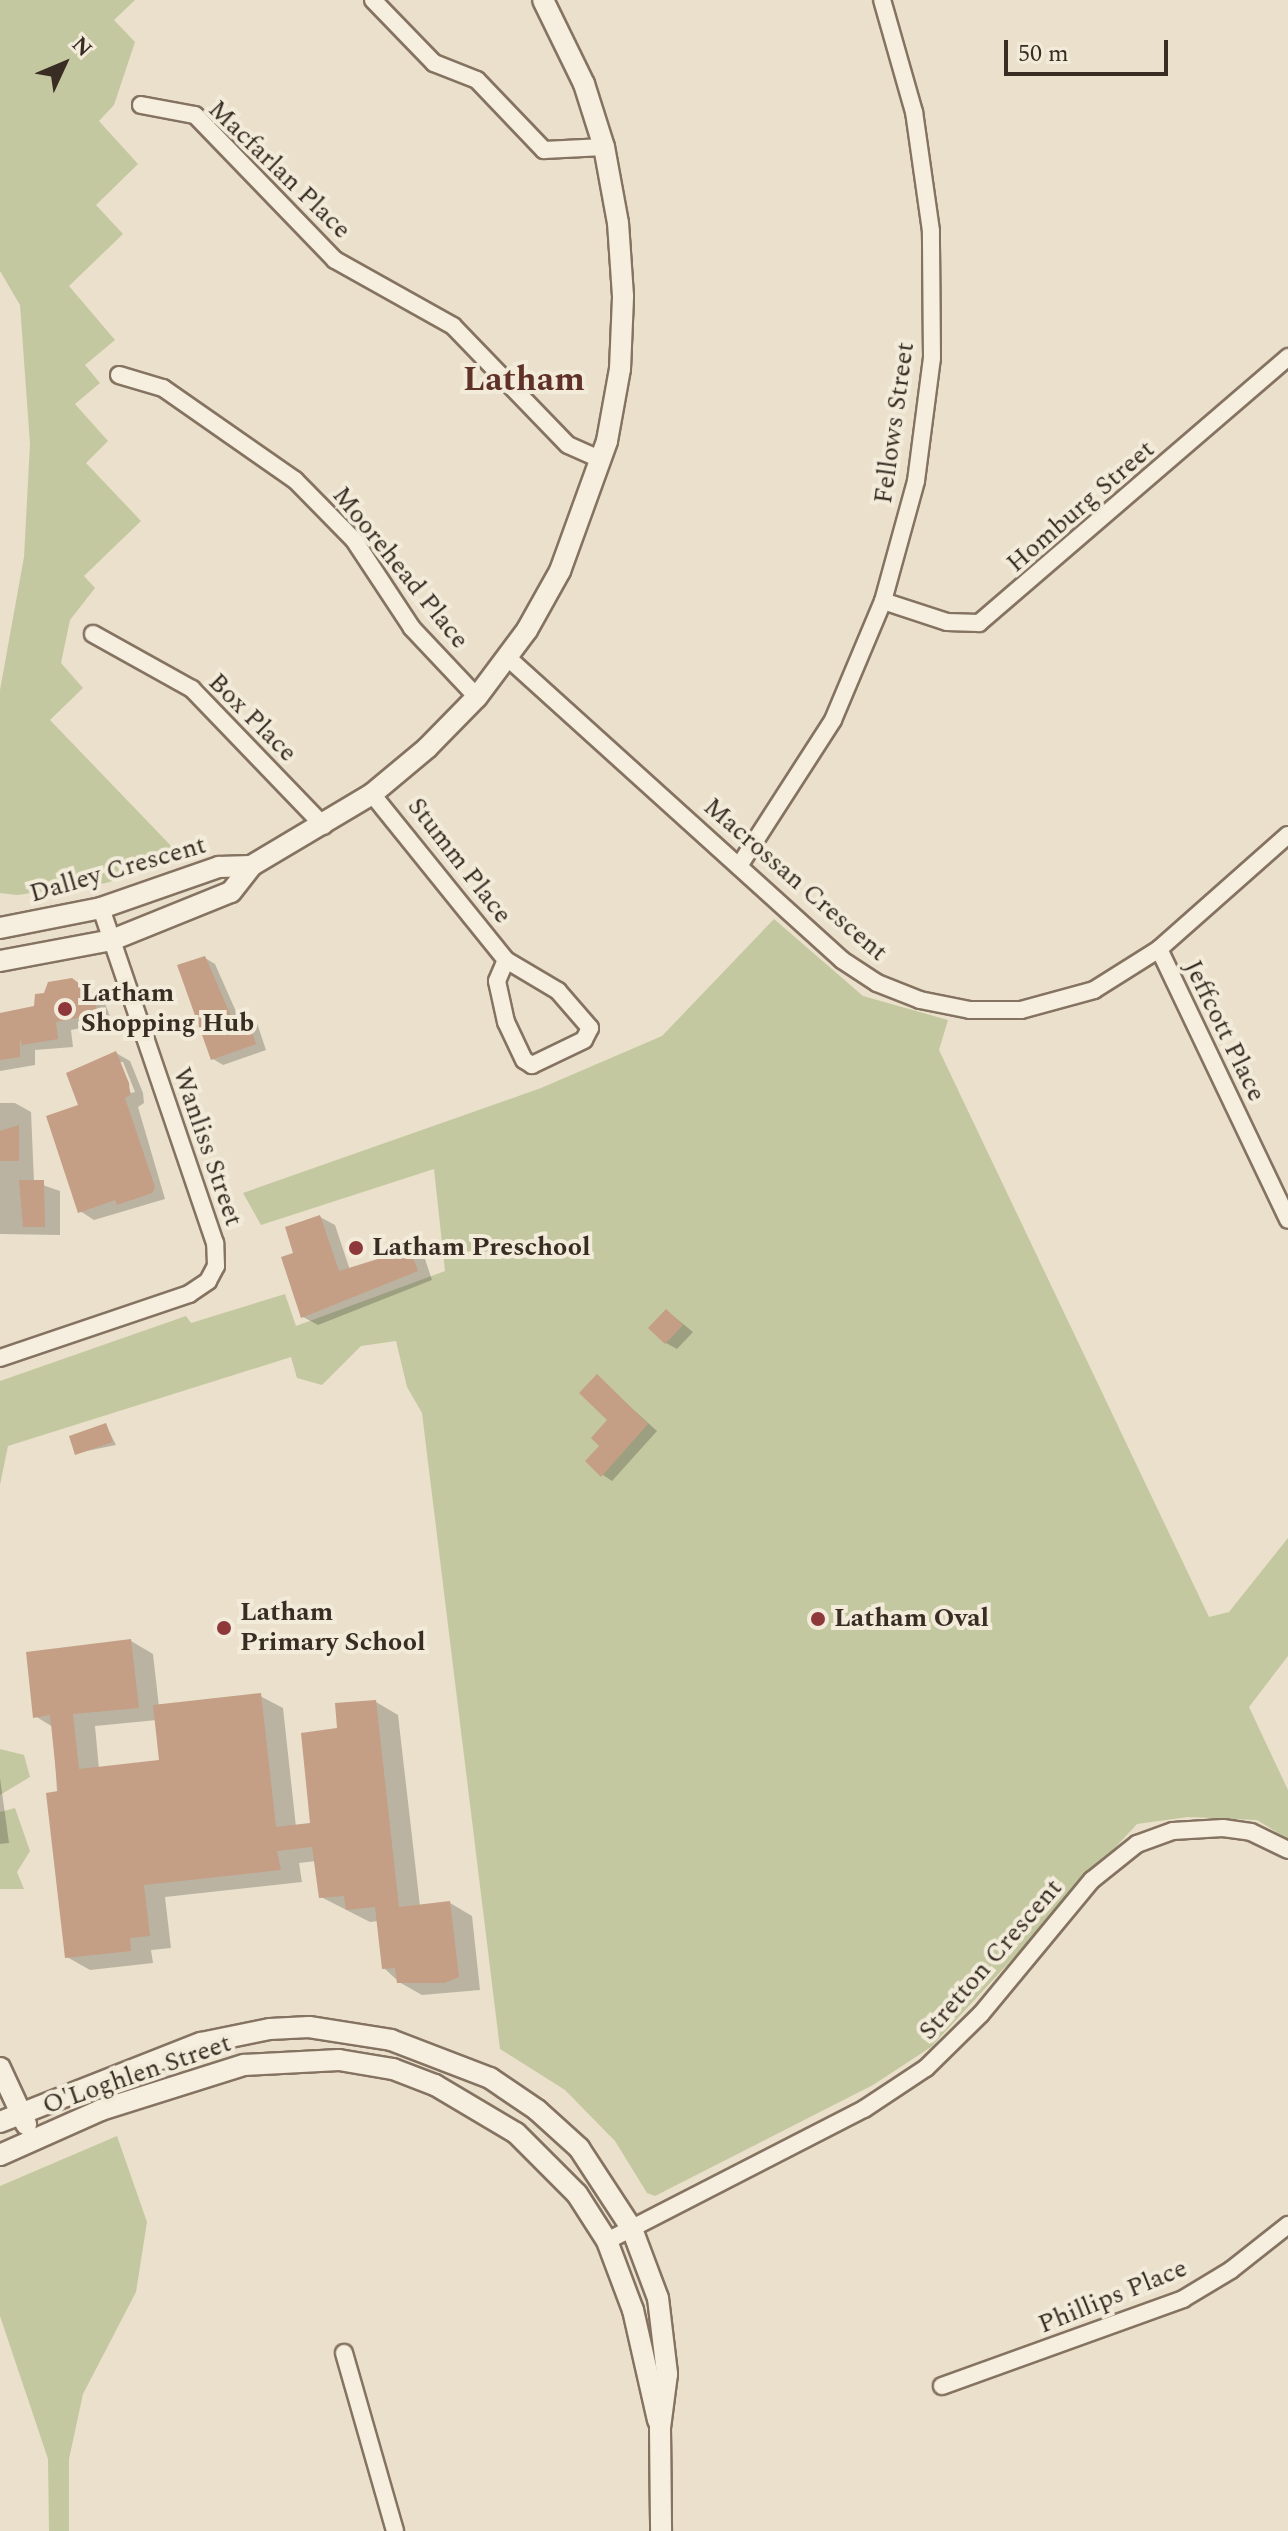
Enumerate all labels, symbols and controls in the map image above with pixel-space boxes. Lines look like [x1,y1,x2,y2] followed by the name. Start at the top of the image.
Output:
[24,24,104,104] north arrow
[1008,24,1172,74] scale bar
[64,29,100,65] text: N
[1018,36,1069,72] text: 50 m
[201,94,357,246] street label: Macfarlan Place
[868,340,922,506] street label: Fellows Street
[463,361,585,401] district label: Latham
[1001,434,1161,580] street label: Homburg Street
[325,481,475,655] street label: Moorehead Place
[201,667,303,769] street label: Box Place
[400,792,518,930] street label: Stumm Place
[697,792,893,968] street label: Macrossan Crescent
[26,830,210,910] street label: Dalley Crescent
[1176,955,1272,1107] street label: Jeffcott Place
[81,978,254,1040] place label: Latham Shopping Hub
[56,1000,74,1018] marker: Latham Shopping Hub
[165,1064,249,1230] street label: Wanliss Street
[372,1232,590,1264] place label: Latham Preschool
[347,1239,365,1257] marker: Latham Preschool
[240,1597,425,1658] place label: Latham Primary School
[834,1603,989,1635] place label: Latham Oval
[809,1610,827,1628] marker: Latham Oval
[215,1619,233,1637] marker: Latham Primary School
[913,1873,1069,2047] street label: Stretton Crescent
[39,2028,235,2122] street label: O'Loghlen Street
[1034,2253,1192,2341] street label: Phillips Place

